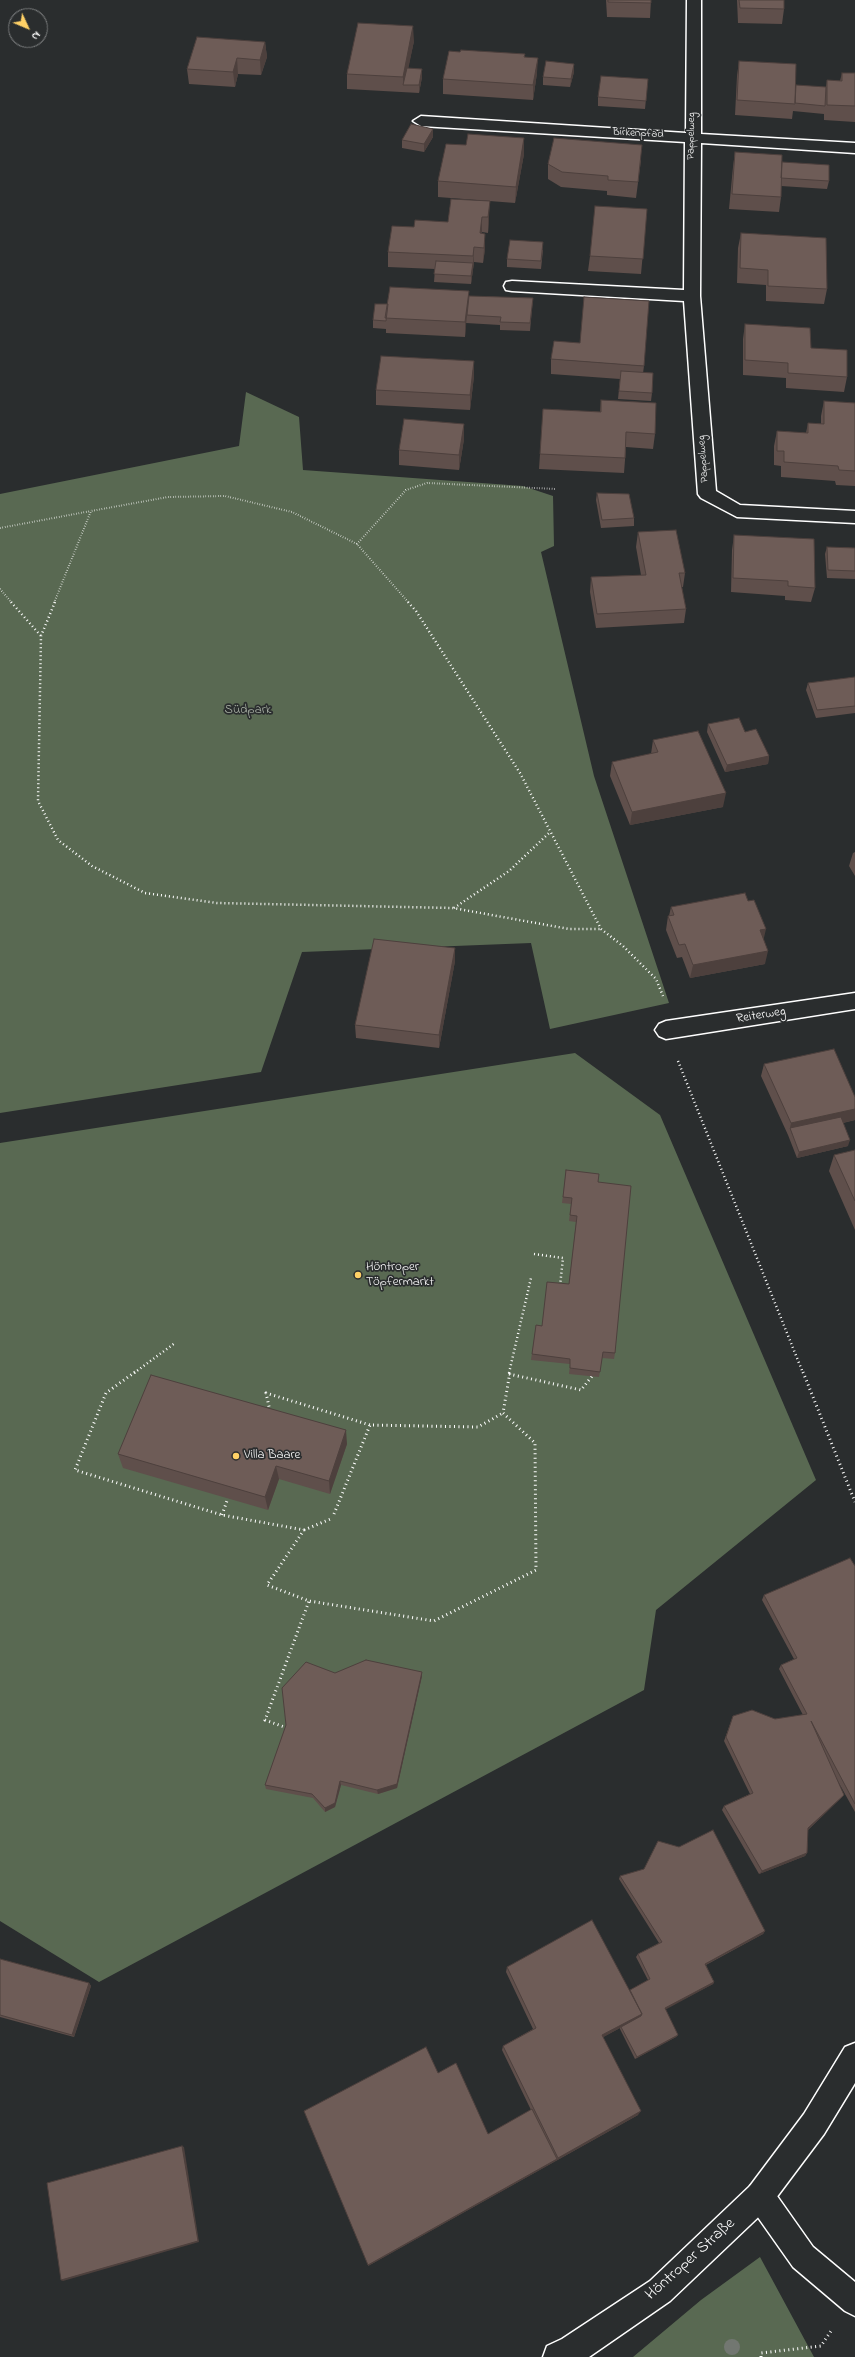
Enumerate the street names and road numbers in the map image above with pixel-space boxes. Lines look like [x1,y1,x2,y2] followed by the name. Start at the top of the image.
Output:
[685,112,699,160] street label: Pappelweg
[612,126,664,142] street label: Birkenpfad
[696,435,712,483] street label: Pappelweg
[735,1004,787,1028] street label: Reiterweg
[642,2215,740,2305] street label: Höntroper Straße

